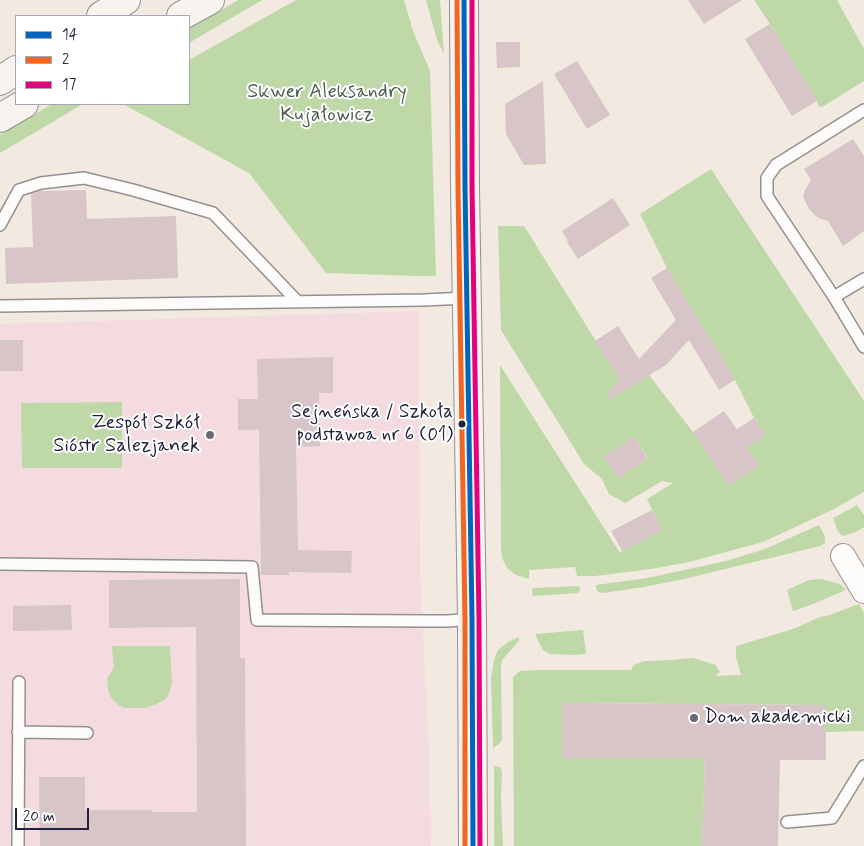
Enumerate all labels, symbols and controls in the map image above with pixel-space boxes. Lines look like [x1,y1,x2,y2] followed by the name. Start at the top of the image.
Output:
[15,15,190,105] legend
[62,25,78,45] text: 14
[62,50,69,70] text: 2
[62,75,76,95] text: 17
[247,81,407,128] park label: Skwer Aleksandry Kujałowicz
[291,402,453,446] place label: Sejneńska / Szkoła podstawoa nr 6 (01)
[53,412,200,459] place label: Zespół Szkół Sióstr Salezjanek
[457,419,467,429] marker: Sejneńska / Szkoła podstawoa nr 6 (01)
[204,429,216,441] marker: Zespół Szkół Sióstr Salezjanek
[704,706,851,730] place label: Dom akademicki
[688,712,700,724] marker: Dom akademicki
[18,798,91,830] scale bar
[23,807,55,827] text: 20 m

